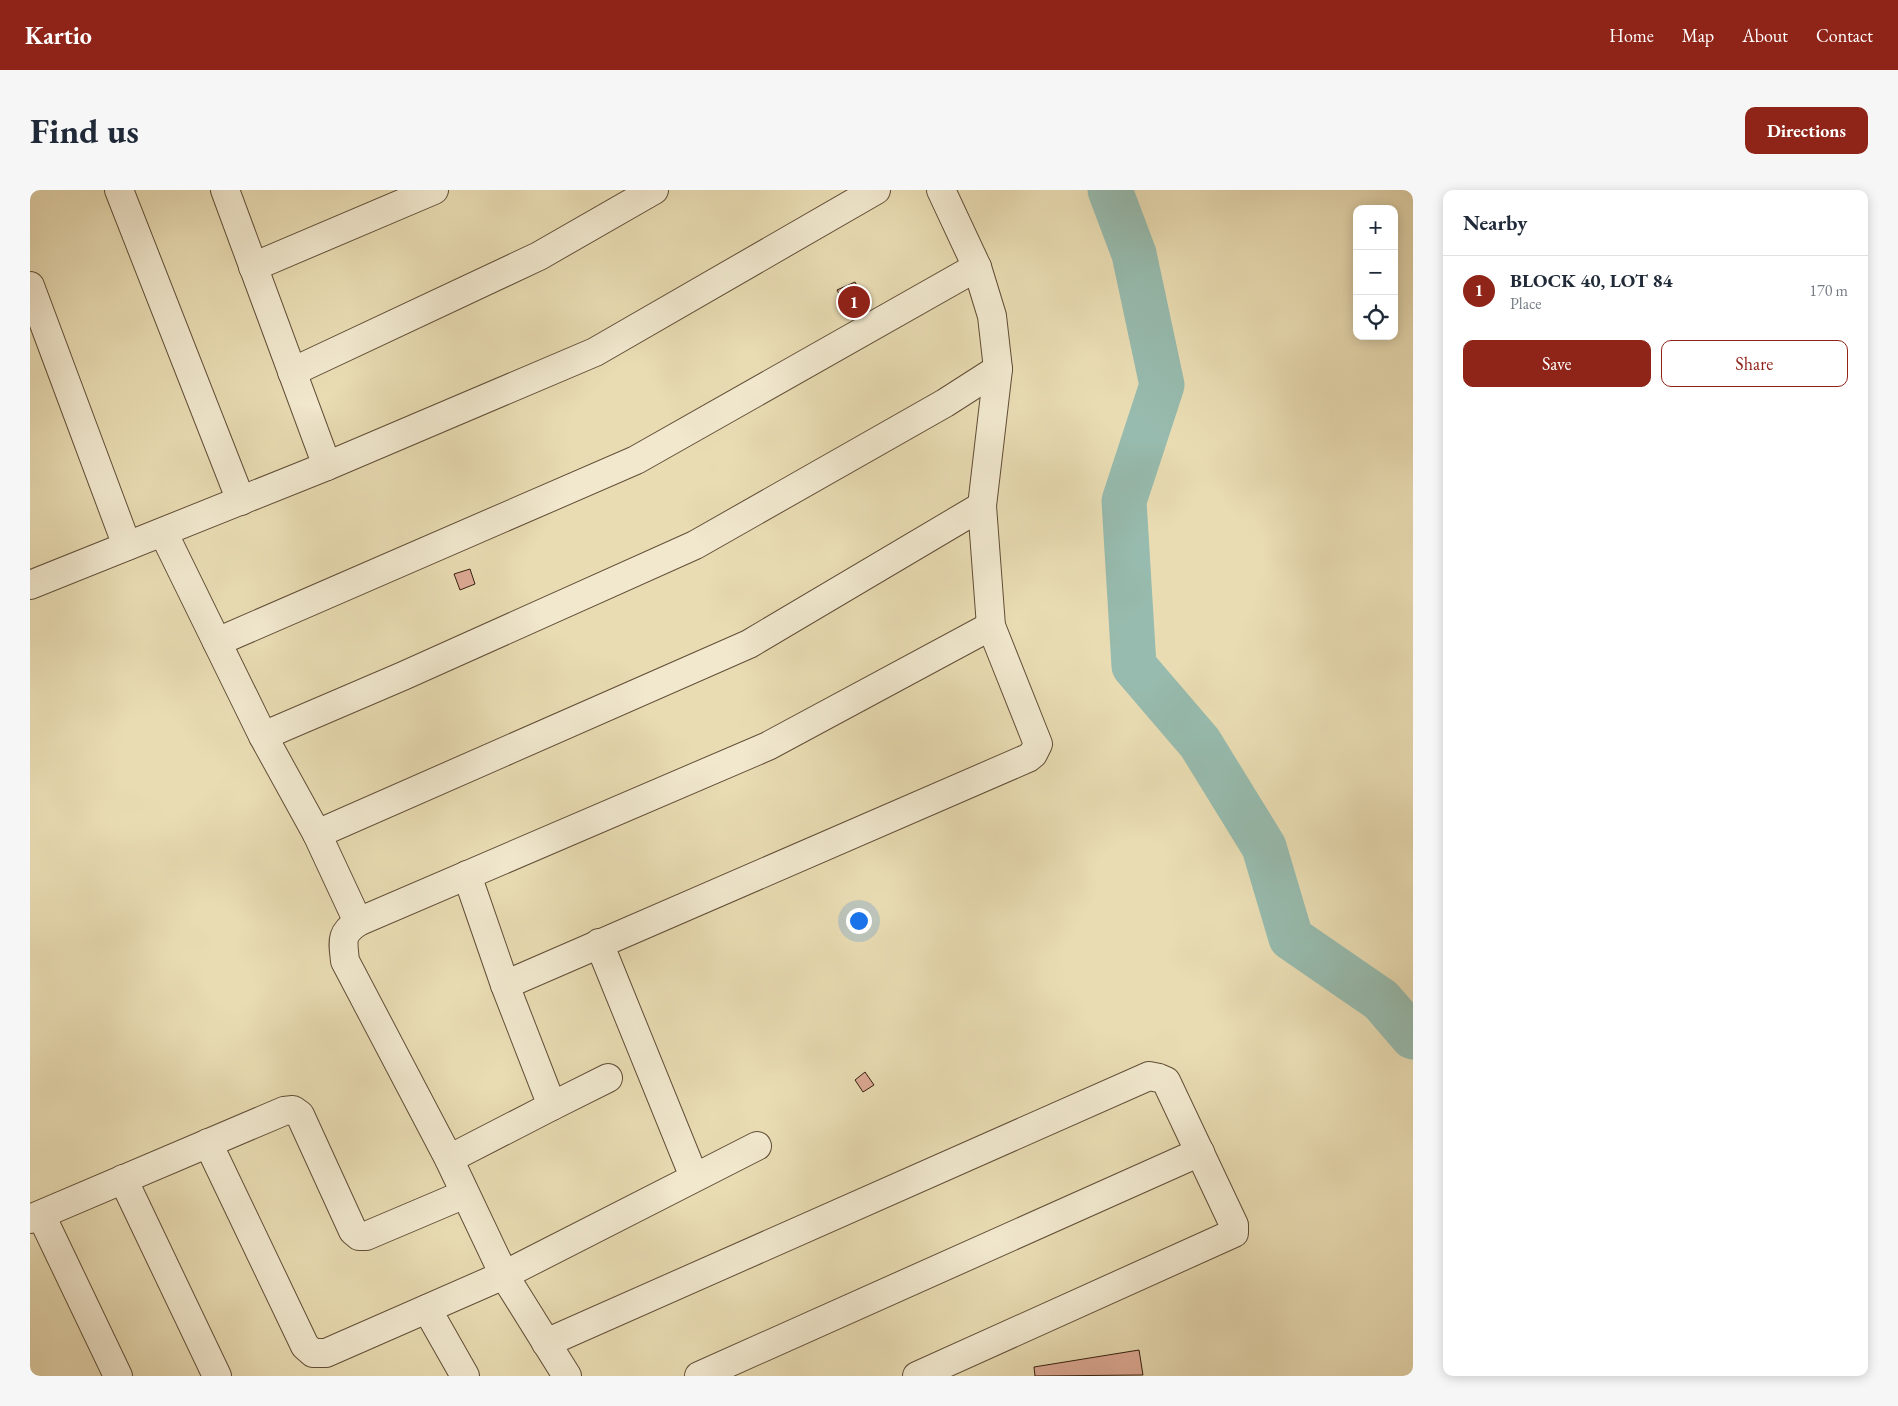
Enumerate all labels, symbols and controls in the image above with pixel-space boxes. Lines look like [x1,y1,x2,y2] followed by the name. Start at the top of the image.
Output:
[25,20,92,51] text: Kartio
[1609,24,1654,47] text: Home
[1682,24,1714,47] text: Map
[1742,24,1788,47] text: About
[1816,24,1873,47] text: Contact
[1745,107,1868,154] button: Directions
[30,108,139,153] text: Find us
[1353,205,1398,340] map controls
[1353,205,1398,250] button: +
[1463,209,1527,236] text: Nearby
[1353,250,1398,295] button: −
[1510,268,1673,293] text: BLOCK 40, LOT 84
[1475,280,1483,301] text: 1
[1809,280,1848,301] text: 170 m
[838,283,870,321] pin: 1
[1510,293,1542,314] text: Place
[1353,295,1398,340] button: locate
[1463,340,1651,387] button: Save
[1661,340,1848,387] button: Share
[846,908,872,934] your location

